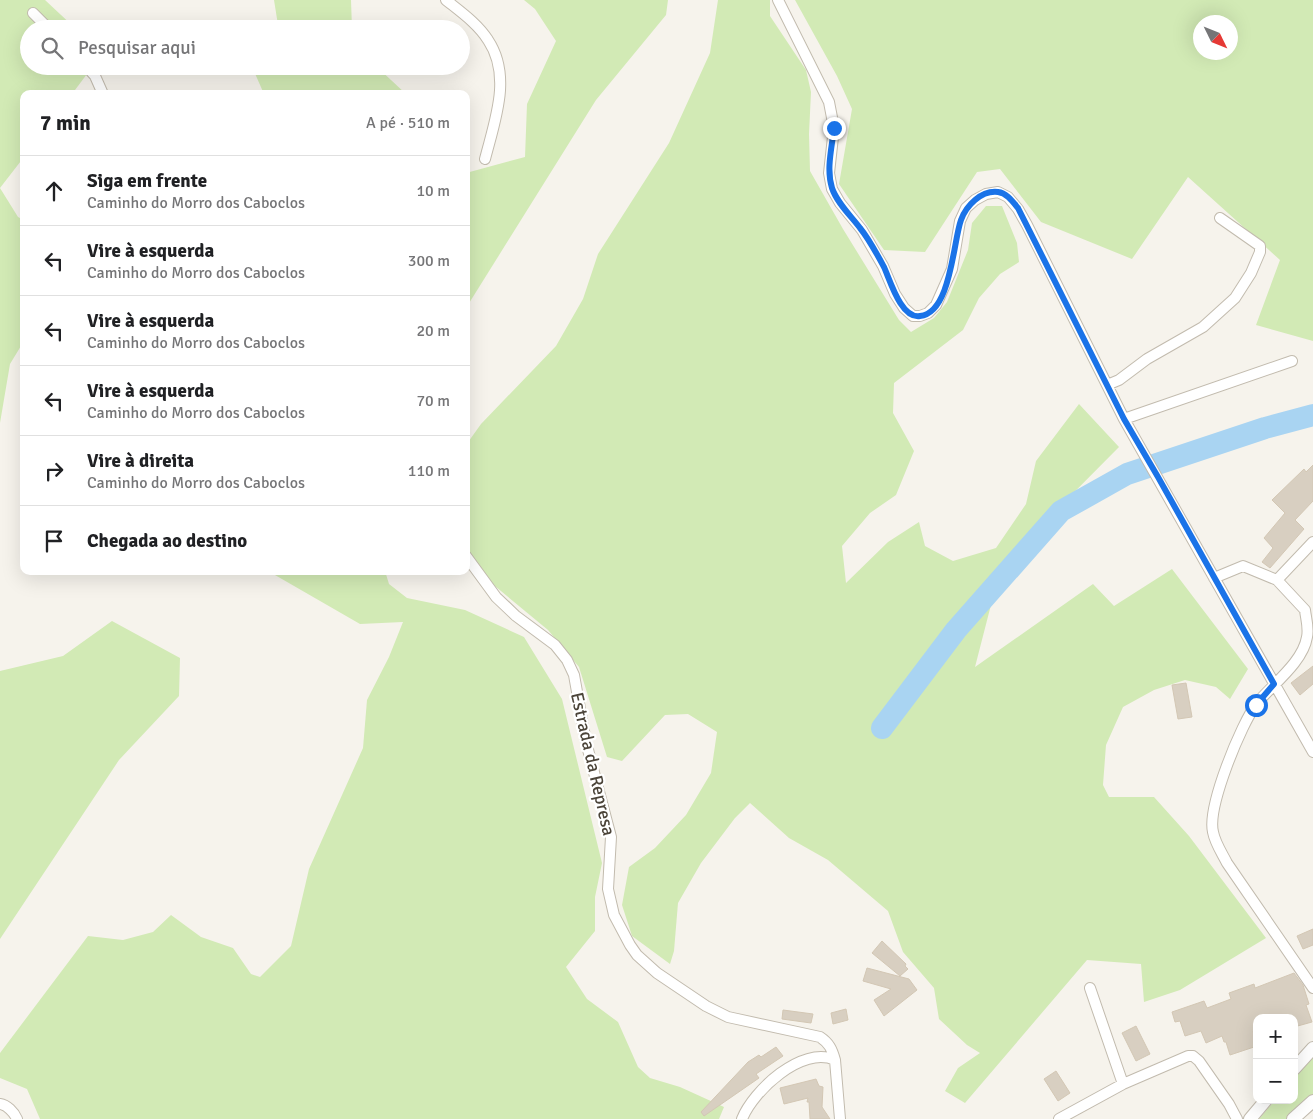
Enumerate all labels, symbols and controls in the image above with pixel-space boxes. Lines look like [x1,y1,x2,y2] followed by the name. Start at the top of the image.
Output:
[1193,15,1238,60] north arrow
[20,20,470,75] search box
[38,34,66,62] icon: search
[78,36,196,60] text: Pesquisar aqui
[40,110,91,136] text: 7 min
[366,113,450,133] text: A pé · 510 m
[823,117,846,140] route end
[87,169,207,193] text: Siga em frente
[40,177,68,205] icon: ahead
[416,181,450,201] text: 10 m
[87,193,305,213] text: Caminho do Morro dos Caboclos
[87,239,214,263] text: Vire à esquerda
[40,247,68,275] icon: left
[408,251,450,271] text: 300 m
[87,263,305,283] text: Caminho do Morro dos Caboclos
[87,309,214,333] text: Vire à esquerda
[40,317,68,345] icon: left
[416,321,450,341] text: 20 m
[87,333,305,353] text: Caminho do Morro dos Caboclos
[87,379,214,403] text: Vire à esquerda
[40,387,68,415] icon: left
[416,391,450,411] text: 70 m
[87,403,305,423] text: Caminho do Morro dos Caboclos
[87,449,194,473] text: Vire à direita
[40,457,68,485] icon: right
[408,461,450,481] text: 110 m
[87,473,305,493] text: Caminho do Morro dos Caboclos
[40,527,68,555] icon: arrive
[87,529,247,553] text: Chegada ao destino
[566,690,620,838] street label: Estrada da Represa
[1245,694,1268,717] route start
[1253,1014,1298,1104] map controls
[1253,1014,1298,1059] button: +
[1253,1059,1298,1104] button: −

